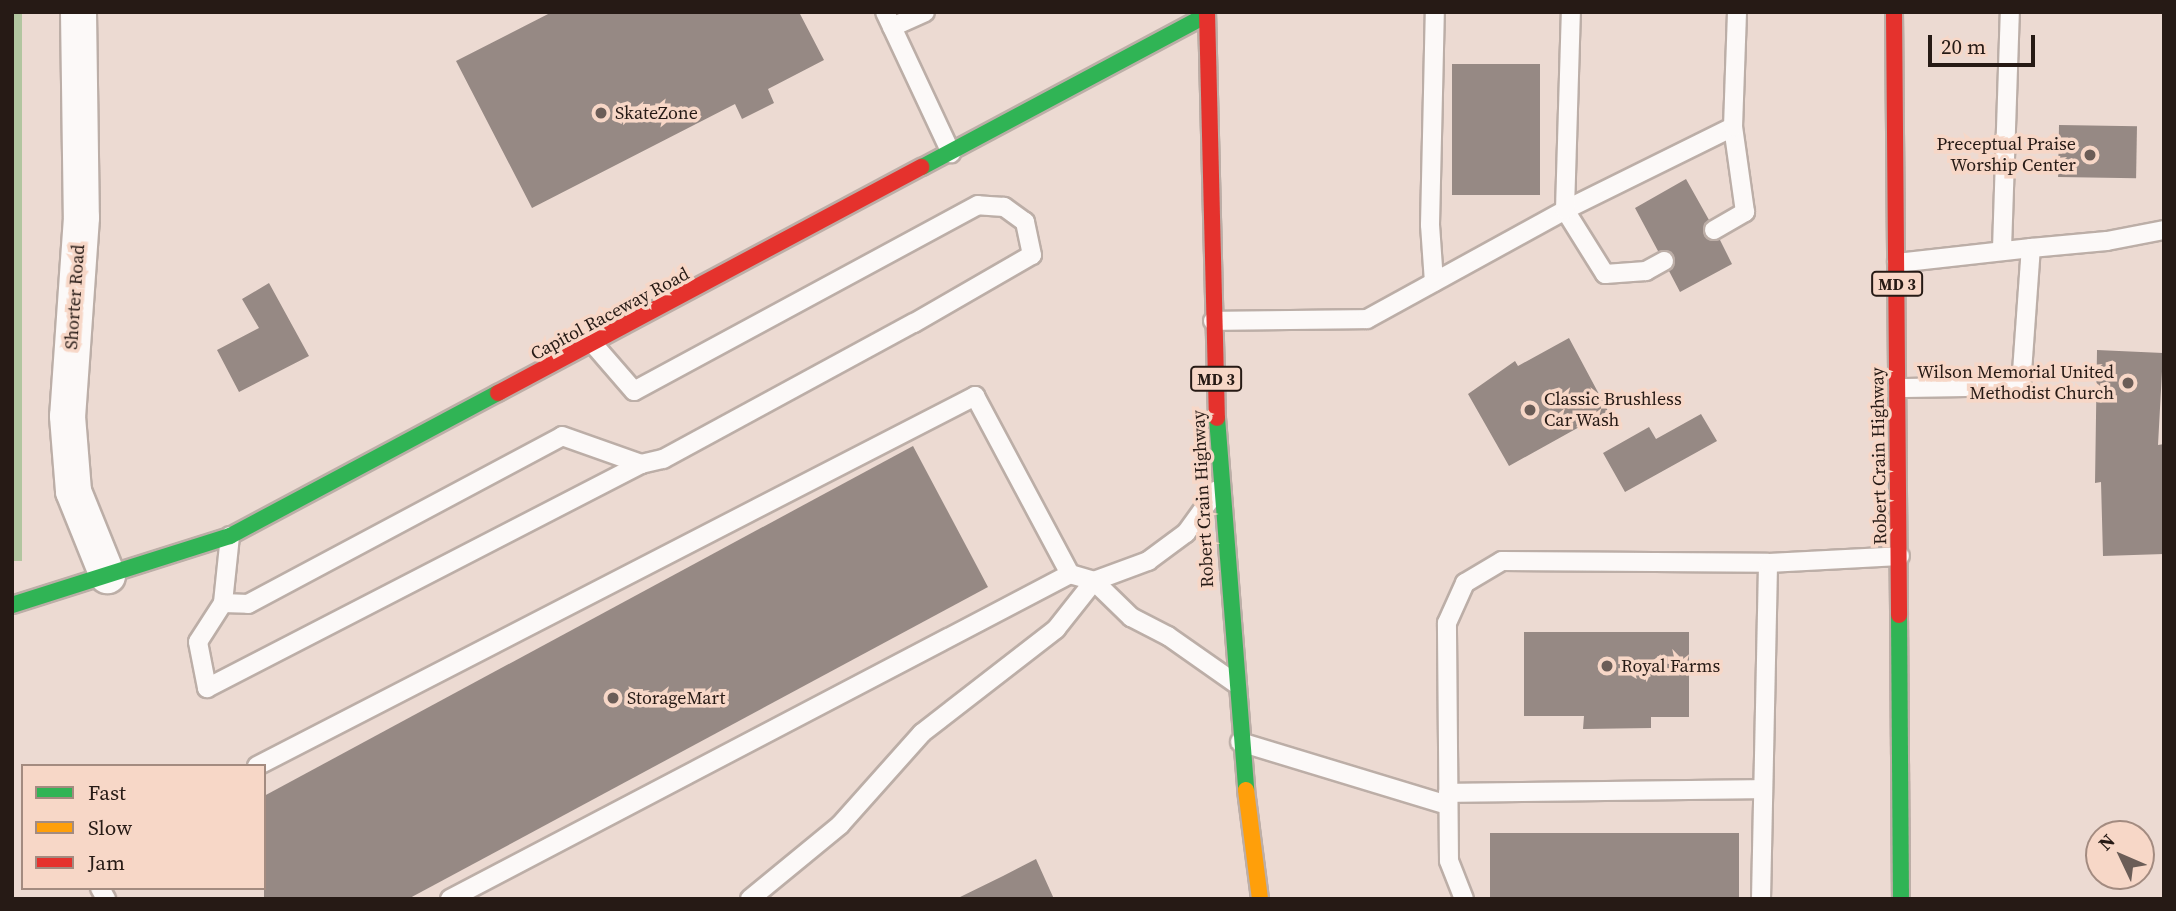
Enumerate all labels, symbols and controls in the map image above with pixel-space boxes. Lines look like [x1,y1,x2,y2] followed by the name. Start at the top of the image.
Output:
[1931,21,2038,65] scale bar
[1941,32,1986,61] text: 20 m
[615,102,698,124] place label: SkateZone
[593,105,609,121] marker: SkateZone
[1936,134,2076,176] place label: Preceptual Praise Worship Center
[2082,147,2098,163] marker: Preceptual Praise Worship Center
[61,244,89,350] street label: Shorter Road
[527,263,693,365] street label: Capitol Raceway Road
[1871,272,1923,296] road number: MD 3
[1917,362,2114,404] place label: Wilson Memorial United Methodist Church
[1190,366,1242,392] road number: MD 3
[1867,367,1891,545] street label: Robert Crain Highway
[2120,375,2136,391] marker: Wilson Memorial United Methodist Church
[1544,389,1682,432] place label: Classic Brushless Car Wash
[1522,402,1538,418] marker: Classic Brushless Car Wash
[1188,410,1218,588] street label: Robert Crain Highway
[1621,655,1720,677] place label: Royal Farms
[1599,658,1615,674] marker: Royal Farms
[627,687,725,709] place label: StorageMart
[605,690,621,706] marker: StorageMart
[21,764,266,890] legend
[88,778,126,807] text: Fast
[88,813,132,842] text: Slow
[2085,820,2155,890] north arrow
[2092,828,2120,856] text: N
[88,848,125,877] text: Jam

